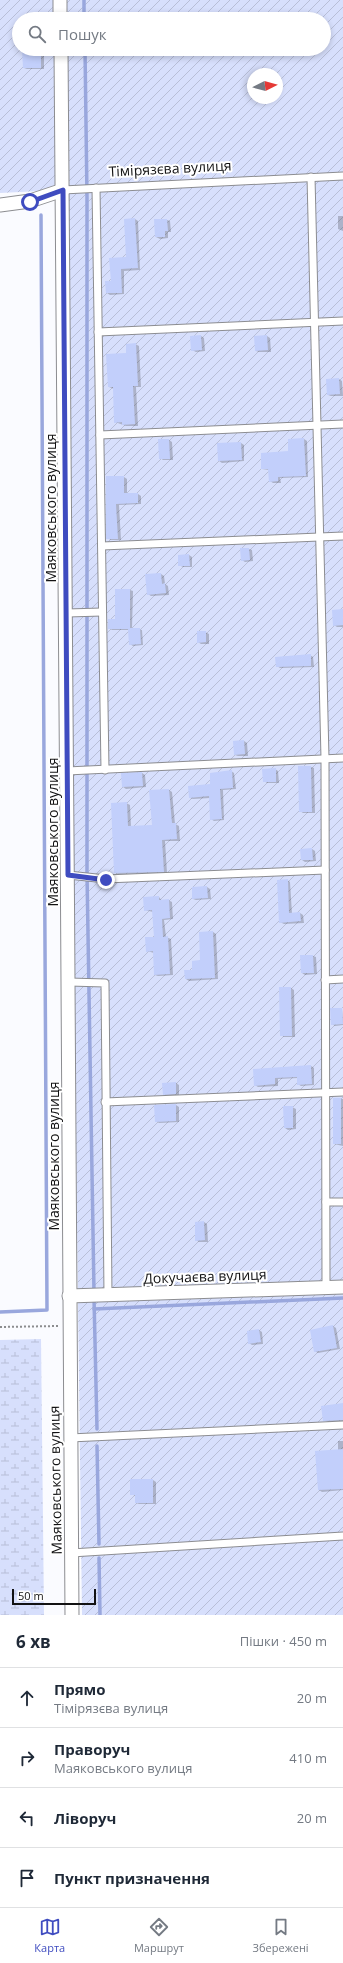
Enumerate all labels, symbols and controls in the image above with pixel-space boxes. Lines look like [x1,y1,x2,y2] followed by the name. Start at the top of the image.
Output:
[12,12,331,56] search box
[26,23,48,45] icon: search
[58,24,107,44] text: Пошук
[247,68,283,104] north arrow
[108,155,232,181] street label: Тімірязєва вулиця
[21,193,39,211] route start
[41,433,60,583] street label: Маяковського вулиця
[43,757,62,907] street label: Маяковського вулиця
[97,871,115,889] route end
[44,1081,63,1231] street label: Маяковського вулиця
[143,1264,267,1288] street label: Докучаєва вулиця
[44,1405,66,1555] street label: Маяковського вулиця
[12,1587,96,1606] scale bar
[18,1588,44,1603] text: 50 m
[16,1630,51,1653] text: 6 хв
[240,1632,327,1650] text: Пішки · 450 m
[54,1679,106,1699] text: Прямо
[16,1687,38,1709] icon: ahead
[297,1689,327,1707] text: 20 m
[54,1699,168,1717] text: Тімірязєва вулиця
[54,1739,130,1759] text: Праворуч
[16,1747,38,1769] icon: right
[289,1749,327,1767] text: 410 m
[54,1759,192,1777] text: Маяковського вулиця
[16,1807,38,1829] icon: left
[54,1808,116,1828] text: Ліворуч
[297,1809,327,1827] text: 20 m
[16,1867,38,1889] icon: arrive
[54,1868,210,1888] text: Пункт призначення
[34,1916,65,1955] tab: Карта
[134,1916,184,1955] tab: Маршрут
[253,1916,309,1955] tab: Збережені

